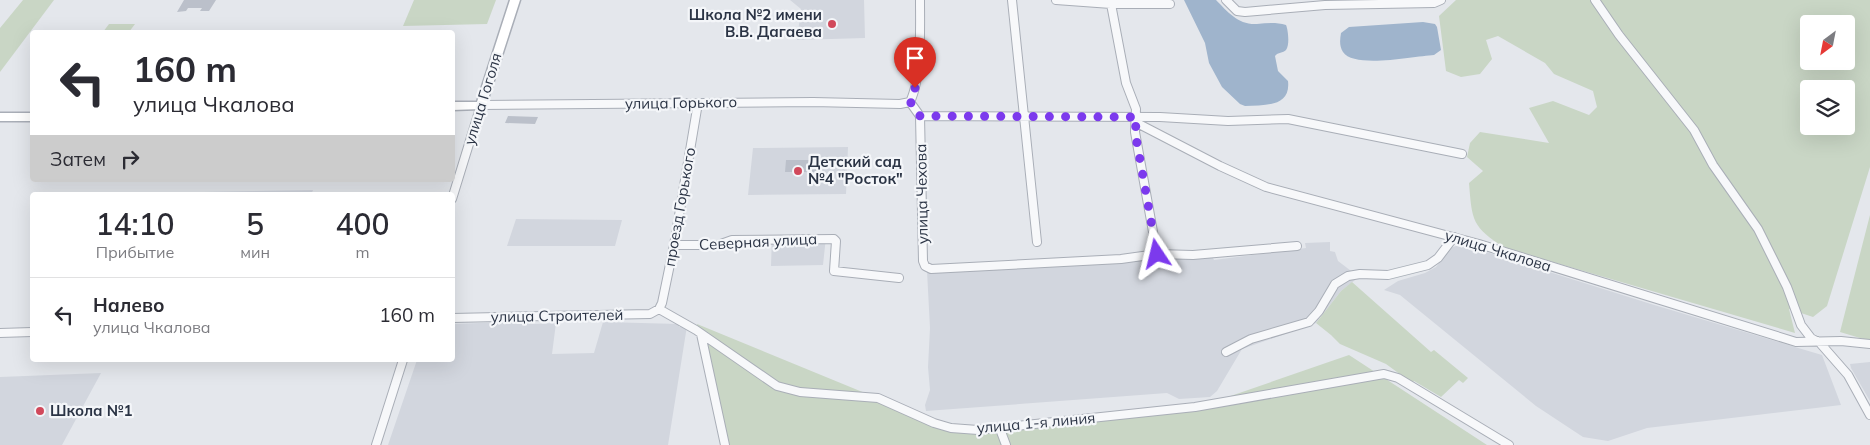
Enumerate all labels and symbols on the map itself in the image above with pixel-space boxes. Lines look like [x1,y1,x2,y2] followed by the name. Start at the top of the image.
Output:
[689,5,822,41] place label: Школа №2 имени В.В. Дагаева
[1800,15,1855,70] north arrow
[826,18,838,30] marker: Школа №2 имени В.В. Дагаева
[894,37,936,88] pin
[460,51,506,147] street label: улица Гоголя
[625,92,737,113] street label: улица Горького
[911,144,932,244] street label: улица Чехова
[660,146,699,268] street label: проезд Горького
[808,152,903,188] place label: Детский сад №4 "Росток"
[792,165,804,177] marker: Детский сад №4 "Росток"
[1443,225,1554,276] street label: улица Чкалова
[1130,227,1182,279] position arrow
[698,229,818,254] street label: Северная улица
[491,305,623,326] street label: улица Строителей
[50,401,132,420] place label: Школа №1
[34,405,46,417] marker: Школа №1
[976,408,1096,437] street label: улица 1-я линия

